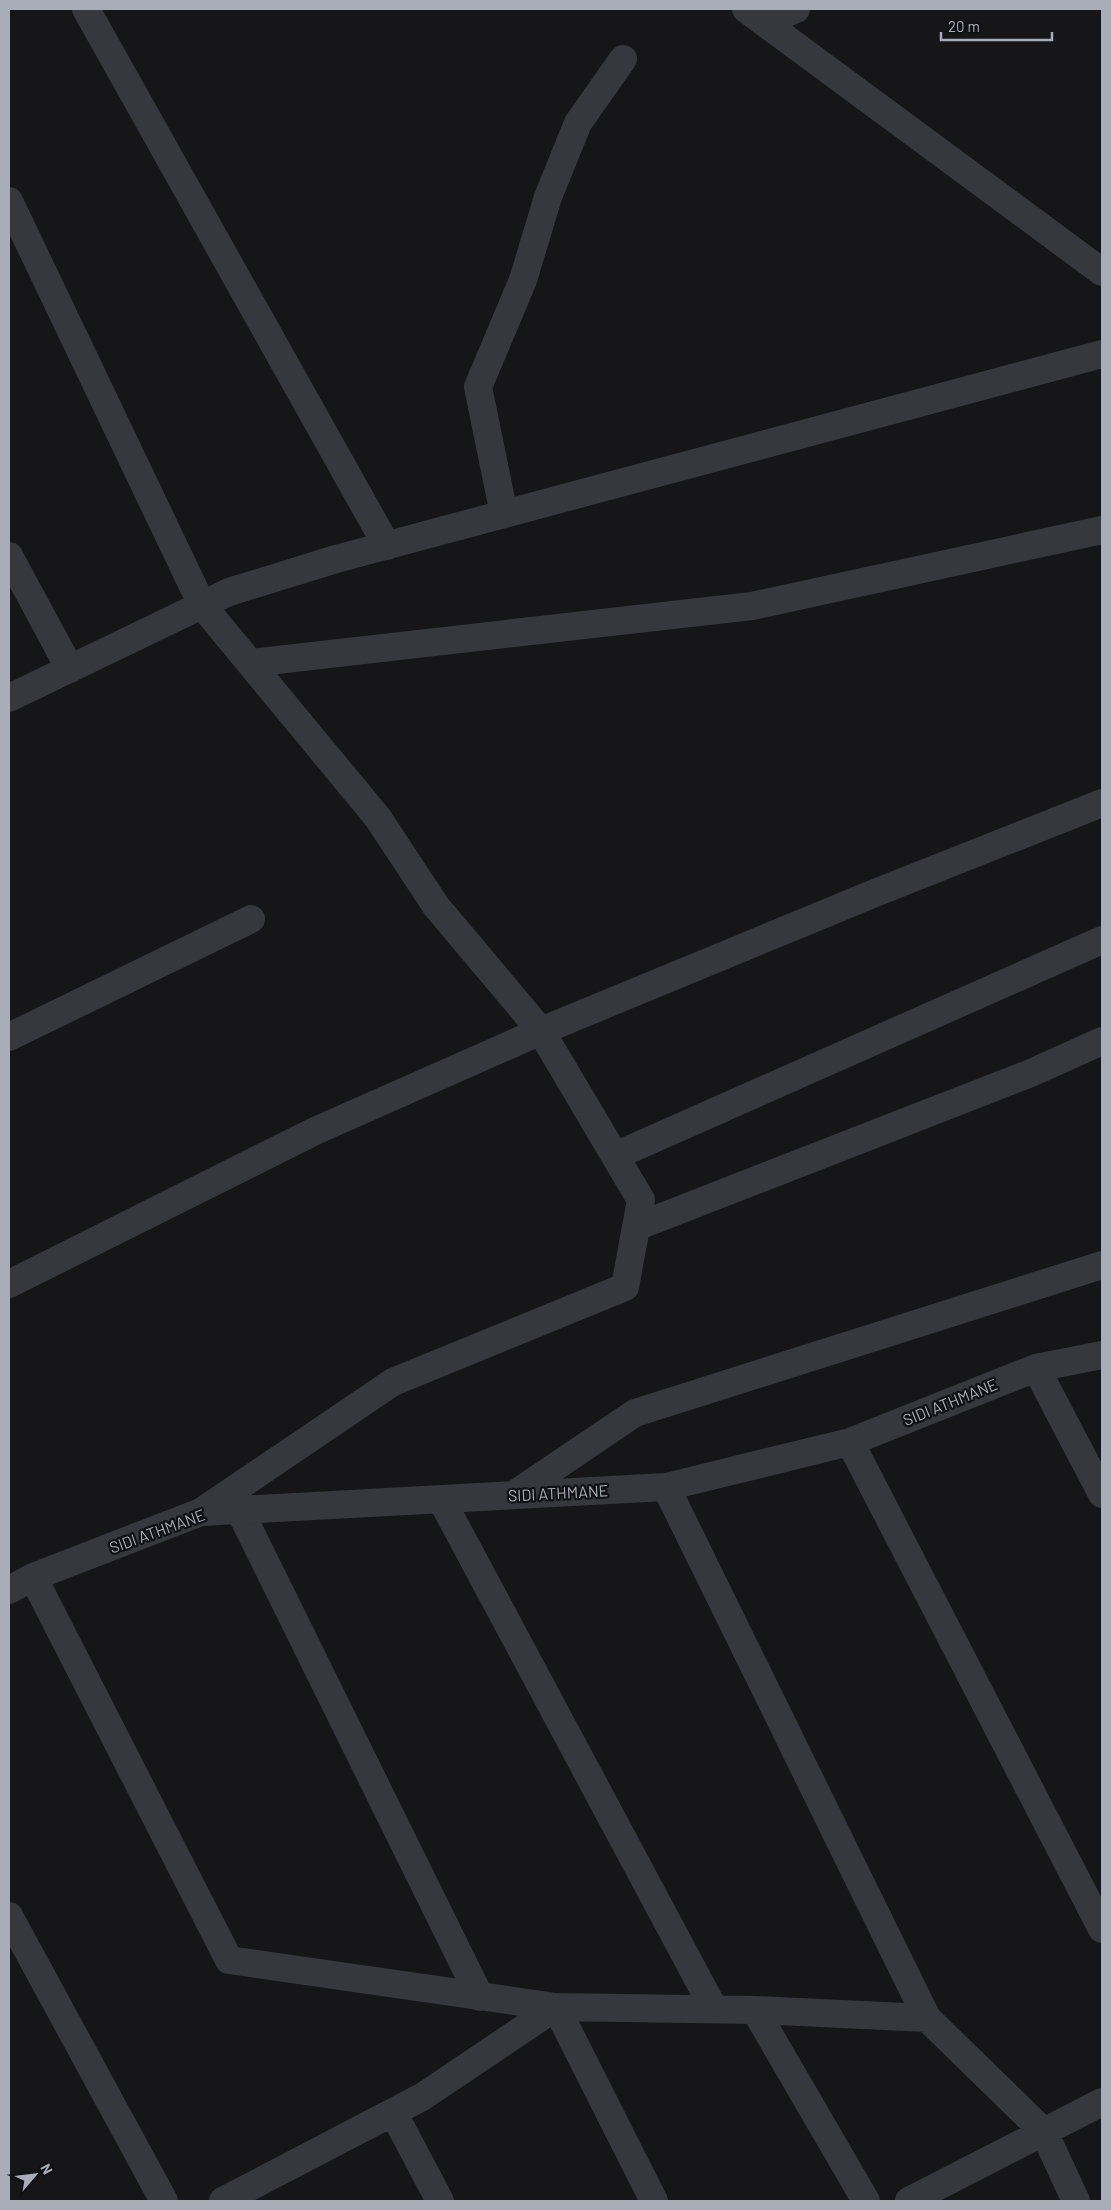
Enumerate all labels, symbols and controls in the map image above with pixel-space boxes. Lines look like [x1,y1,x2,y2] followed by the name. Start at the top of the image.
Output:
[941,10,1052,42] scale bar
[948,17,980,35] text: 20 m
[900,1374,1000,1429] street label: SIDI ATHMANE
[507,1480,609,1505] street label: SIDI ATHMANE
[106,1504,207,1557] street label: SIDI ATHMANE
[10,2150,60,2200] north arrow
[37,2161,57,2177] text: N

